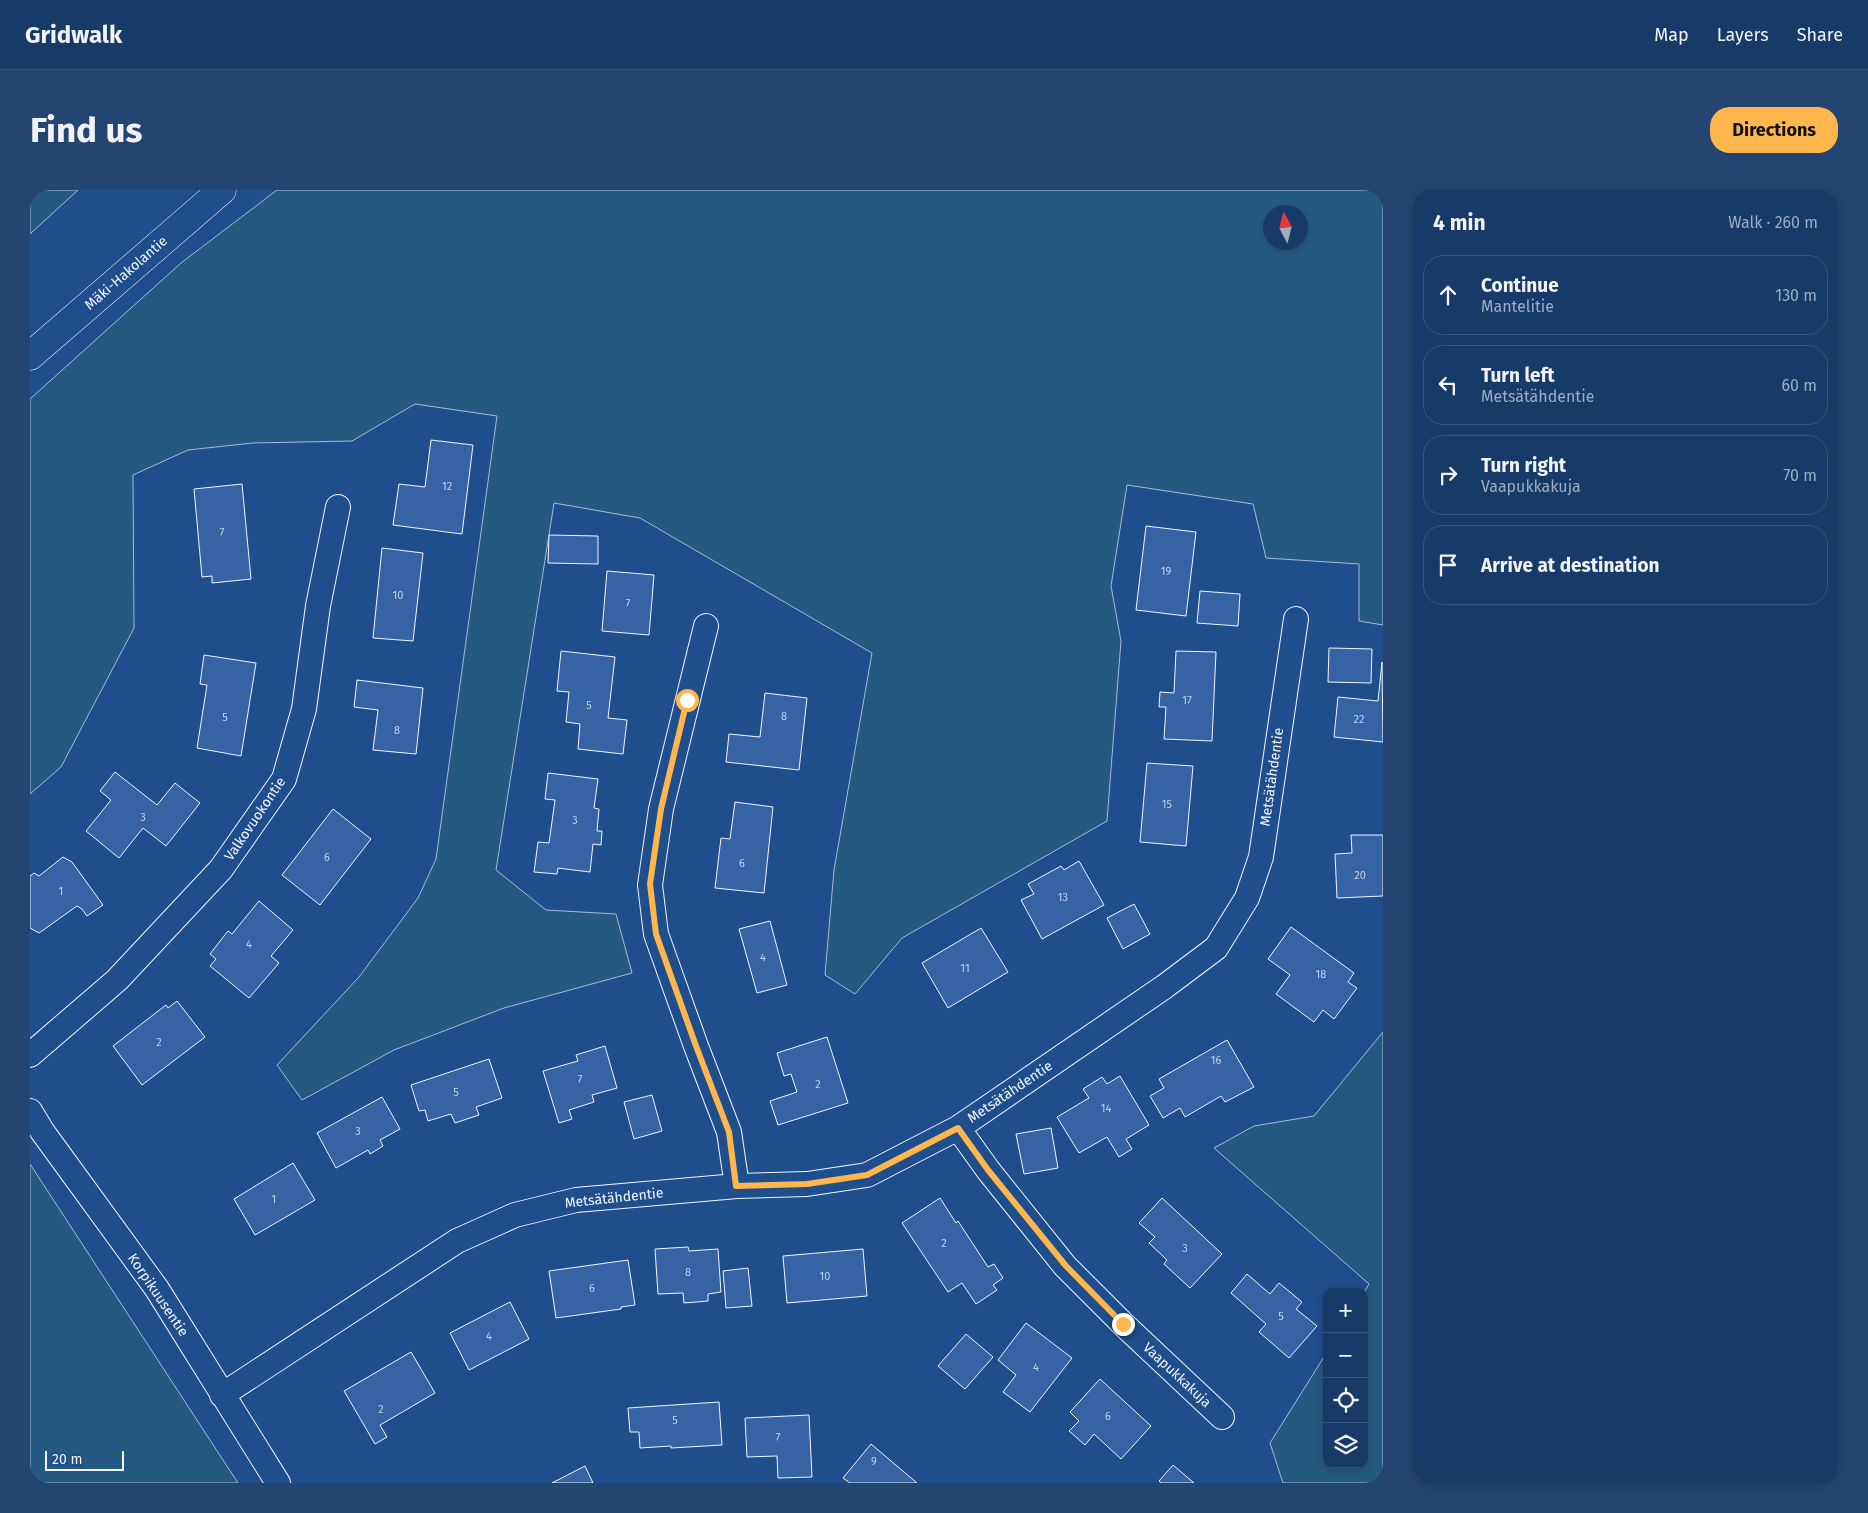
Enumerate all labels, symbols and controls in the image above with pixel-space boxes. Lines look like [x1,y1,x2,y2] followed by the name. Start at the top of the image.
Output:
[25,21,122,49] text: Gridwalk
[1654,24,1689,46] text: Map
[1717,24,1769,46] text: Layers
[1797,24,1843,46] text: Share
[1710,107,1838,153] button: Directions
[30,109,142,151] text: Find us
[1263,205,1308,250] north arrow
[1433,210,1486,236] text: 4 min
[1728,213,1818,232] text: Walk · 260 m
[81,232,171,314] street label: Mäki-Hakolantie
[1481,274,1559,297] text: Continue
[1434,281,1462,309] icon: ahead
[1775,286,1817,305] text: 130 m
[1481,297,1554,316] text: Mantelitie
[1481,364,1555,387] text: Turn left
[1434,371,1462,399] icon: left
[1782,376,1817,395] text: 60 m
[1481,387,1594,406] text: Metsätähdentie
[1481,454,1566,477] text: Turn right
[1434,461,1462,489] icon: right
[1783,466,1817,485] text: 70 m
[1481,477,1581,496] text: Vaapukkakuja
[442,480,452,493] house number: 12
[220,526,225,539] house number: 7
[1434,551,1462,579] icon: arrive
[1481,554,1660,577] text: Arrive at destination
[1161,565,1171,578] house number: 19
[393,589,403,602] house number: 10
[626,597,631,610] house number: 7
[676,689,699,712] route start
[1182,694,1192,707] house number: 17
[586,699,592,712] house number: 5
[781,710,787,723] house number: 8
[222,711,228,724] house number: 5
[1354,713,1364,726] house number: 22
[394,724,400,737] house number: 8
[1257,727,1287,827] street label: Metsätähdentie
[221,774,289,864] street label: Valkovuokontie
[1162,798,1173,811] house number: 15
[140,811,146,824] house number: 3
[572,814,578,827] house number: 3
[324,851,330,864] house number: 6
[739,857,745,870] house number: 6
[1354,869,1366,882] house number: 20
[59,885,63,898] house number: 1
[1058,891,1068,904] house number: 13
[246,938,252,951] house number: 4
[760,951,766,964] house number: 4
[960,962,970,975] house number: 11
[1316,968,1326,981] house number: 18
[156,1036,162,1049] house number: 2
[1211,1054,1221,1067] house number: 16
[964,1057,1056,1127] street label: Metsätähdentie
[578,1073,583,1086] house number: 7
[815,1078,821,1091] house number: 2
[453,1086,459,1099] house number: 5
[1101,1102,1111,1115] house number: 14
[355,1125,361,1138] house number: 3
[564,1184,664,1212] street label: Metsätähdentie
[272,1193,276,1206] house number: 1
[941,1237,947,1250] house number: 2
[1182,1242,1188,1255] house number: 3
[124,1250,192,1340] street label: Korpikuusentie
[685,1266,691,1279] house number: 8
[820,1270,830,1283] house number: 10
[589,1282,595,1295] house number: 6
[1323,1288,1368,1468] map controls
[1323,1288,1368,1333] button: +
[1278,1310,1284,1323] house number: 5
[1112,1313,1135,1336] route end
[486,1330,492,1343] house number: 4
[1323,1333,1368,1378] button: −
[1139,1339,1215,1411] street label: Vaapukkakuja
[1033,1361,1039,1374] house number: 4
[1323,1378,1368,1423] button: locate
[378,1403,384,1416] house number: 2
[1105,1410,1111,1423] house number: 6
[672,1414,678,1427] house number: 5
[1323,1423,1368,1468] button: layers
[776,1431,781,1444] house number: 7
[45,1448,124,1471] scale bar
[52,1451,82,1468] text: 20 m
[871,1455,877,1468] house number: 9

